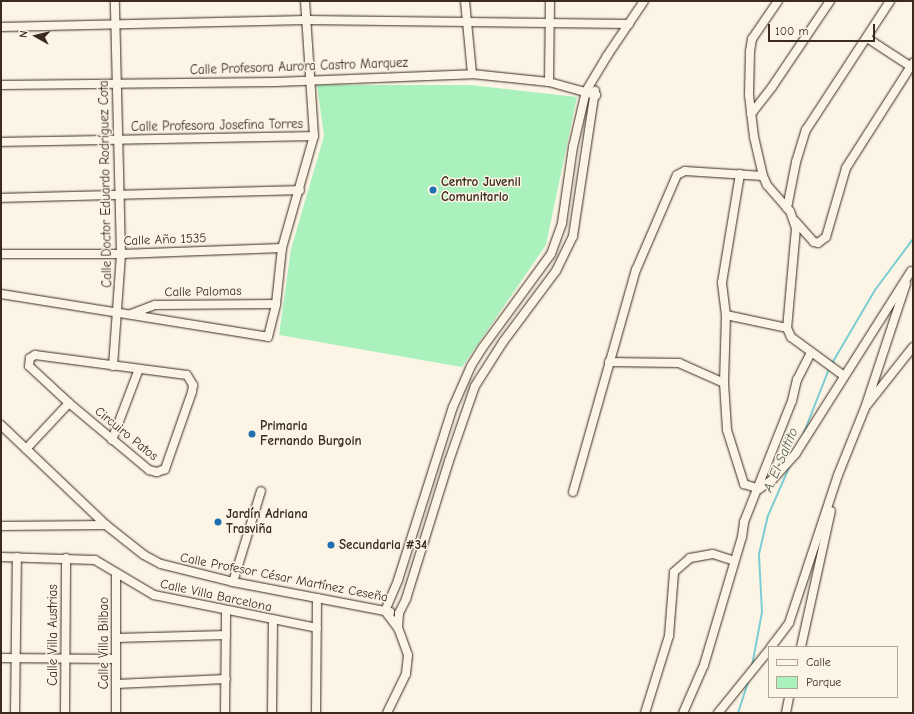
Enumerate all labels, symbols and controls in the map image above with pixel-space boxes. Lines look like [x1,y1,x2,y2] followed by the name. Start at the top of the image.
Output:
[16,16,56,56] north arrow
[770,16,877,42] scale bar
[775,24,808,38] text: 100 m
[17,30,31,39] text: N
[190,55,408,79] street label: Calle Profesora Aurora Castro Marquez
[96,80,116,288] street label: Calle Doctor Eduardo Rodríguez Cota
[131,117,303,135] street label: Calle Profesora Josefina Torres
[441,175,521,206] place label: Centro Juvenil Comunitario
[428,185,438,195] marker: Centro Juvenil Comunitario
[123,231,207,249] street label: Calle Año 1535
[164,284,242,300] street label: Calle Palomas
[91,404,161,464] street label: Circuiro Patos
[260,419,362,450] place label: Primaria Fernando Burgoin
[760,425,802,495] water label: A. El Saltito
[247,429,257,439] marker: Primaria Fernando Burgoin
[226,507,308,538] place label: Jardín Adriana Trasviña
[213,517,223,527] marker: Jardín Adriana Trasviña
[339,537,427,553] place label: Secundaria #34
[326,540,336,550] marker: Secundaria #34
[179,550,389,606] street label: Calle Profesor César Martínez Ceseña
[159,577,273,615] street label: Calle Villa Barcelona
[45,584,61,686] street label: Calle Villa Austrias
[96,597,112,689] street label: Calle Villa Bilbao
[768,646,898,698] legend
[806,655,831,669] text: Calle
[806,675,841,689] text: Parque

